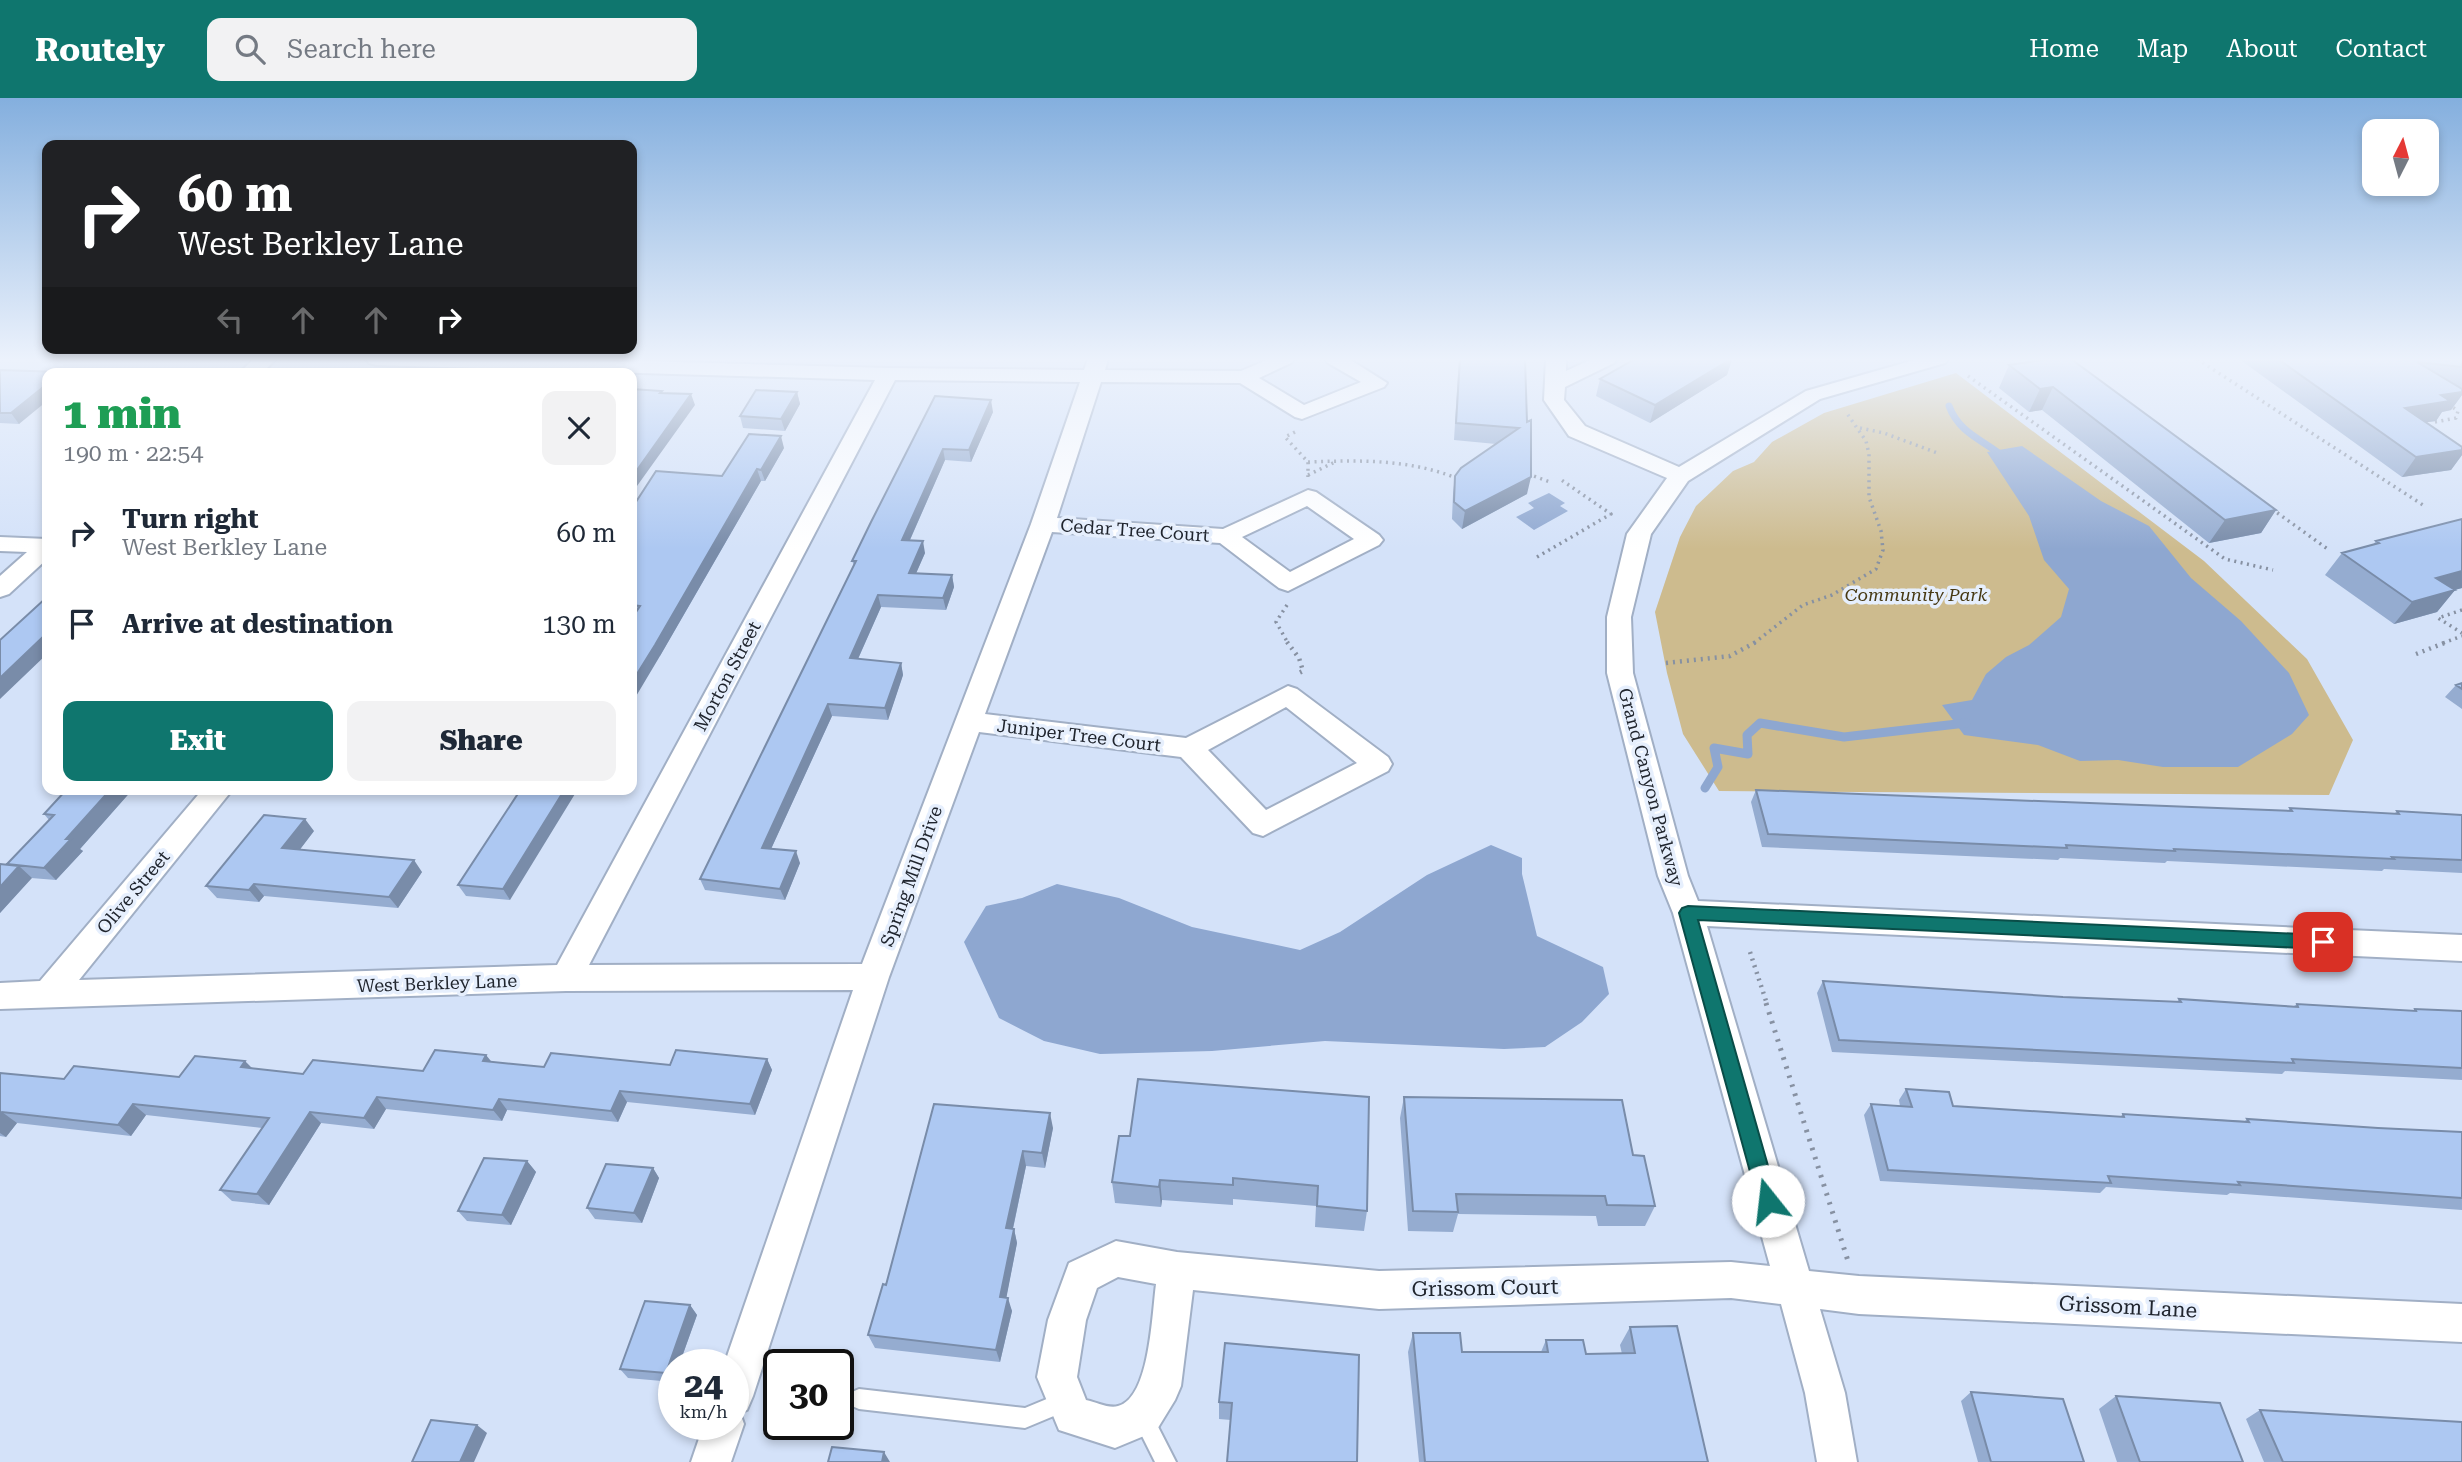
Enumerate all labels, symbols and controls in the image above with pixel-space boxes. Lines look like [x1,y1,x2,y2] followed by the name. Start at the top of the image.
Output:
[207,18,697,81] search box
[35,30,165,69] text: Routely
[231,30,269,68] icon: search
[287,34,436,64] text: Search here
[2029,35,2099,63] text: Home
[2137,35,2188,63] text: Map
[2226,35,2297,63] text: About
[2335,35,2427,63] text: Contact
[2362,119,2440,196] north arrow
[2362,119,2439,196] map controls
[178,166,293,223] text: 60 m
[63,168,154,259] icon: right
[178,225,464,263] text: West Berkley Lane
[211,301,249,339] icon: left
[284,301,322,339] icon: ahead
[357,301,395,339] icon: ahead
[430,301,468,339] icon: right
[63,389,181,438] text: 1 min
[542,391,616,465] button: close
[63,440,203,467] text: 190 m · 22:54
[122,504,258,534] text: Turn right
[63,514,101,552] icon: right
[1060,514,1211,546] street label: Cedar Tree Court
[557,518,616,548] text: 60 m
[122,534,327,561] text: West Berkley Lane
[1845,584,1987,605] park label: Community Park
[63,605,101,643] icon: arrive
[122,609,393,639] text: Arrive at destination
[542,609,616,639] text: 130 m
[689,617,765,734] street label: Morton Street
[1614,686,1688,889] street label: Grand Canyon Parkway
[63,701,333,781] button: Exit
[347,701,616,781] button: Share
[996,715,1163,756] street label: Juniper Tree Court
[876,803,946,949] street label: Spring Mill Drive
[92,846,174,938] street label: Olive Street
[2293,912,2353,972] pin
[2304,923,2342,961] icon: arrive
[356,970,518,996] street label: West Berkley Lane
[1731,1164,1805,1238] position arrow
[1411,1275,1559,1301] street label: Grissom Court
[2058,1291,2198,1323] street label: Grissom Lane
[763,1349,854,1440] speed limit sign: 30
[684,1365,723,1406] text: 24
[679,1401,728,1422] text: km/h

